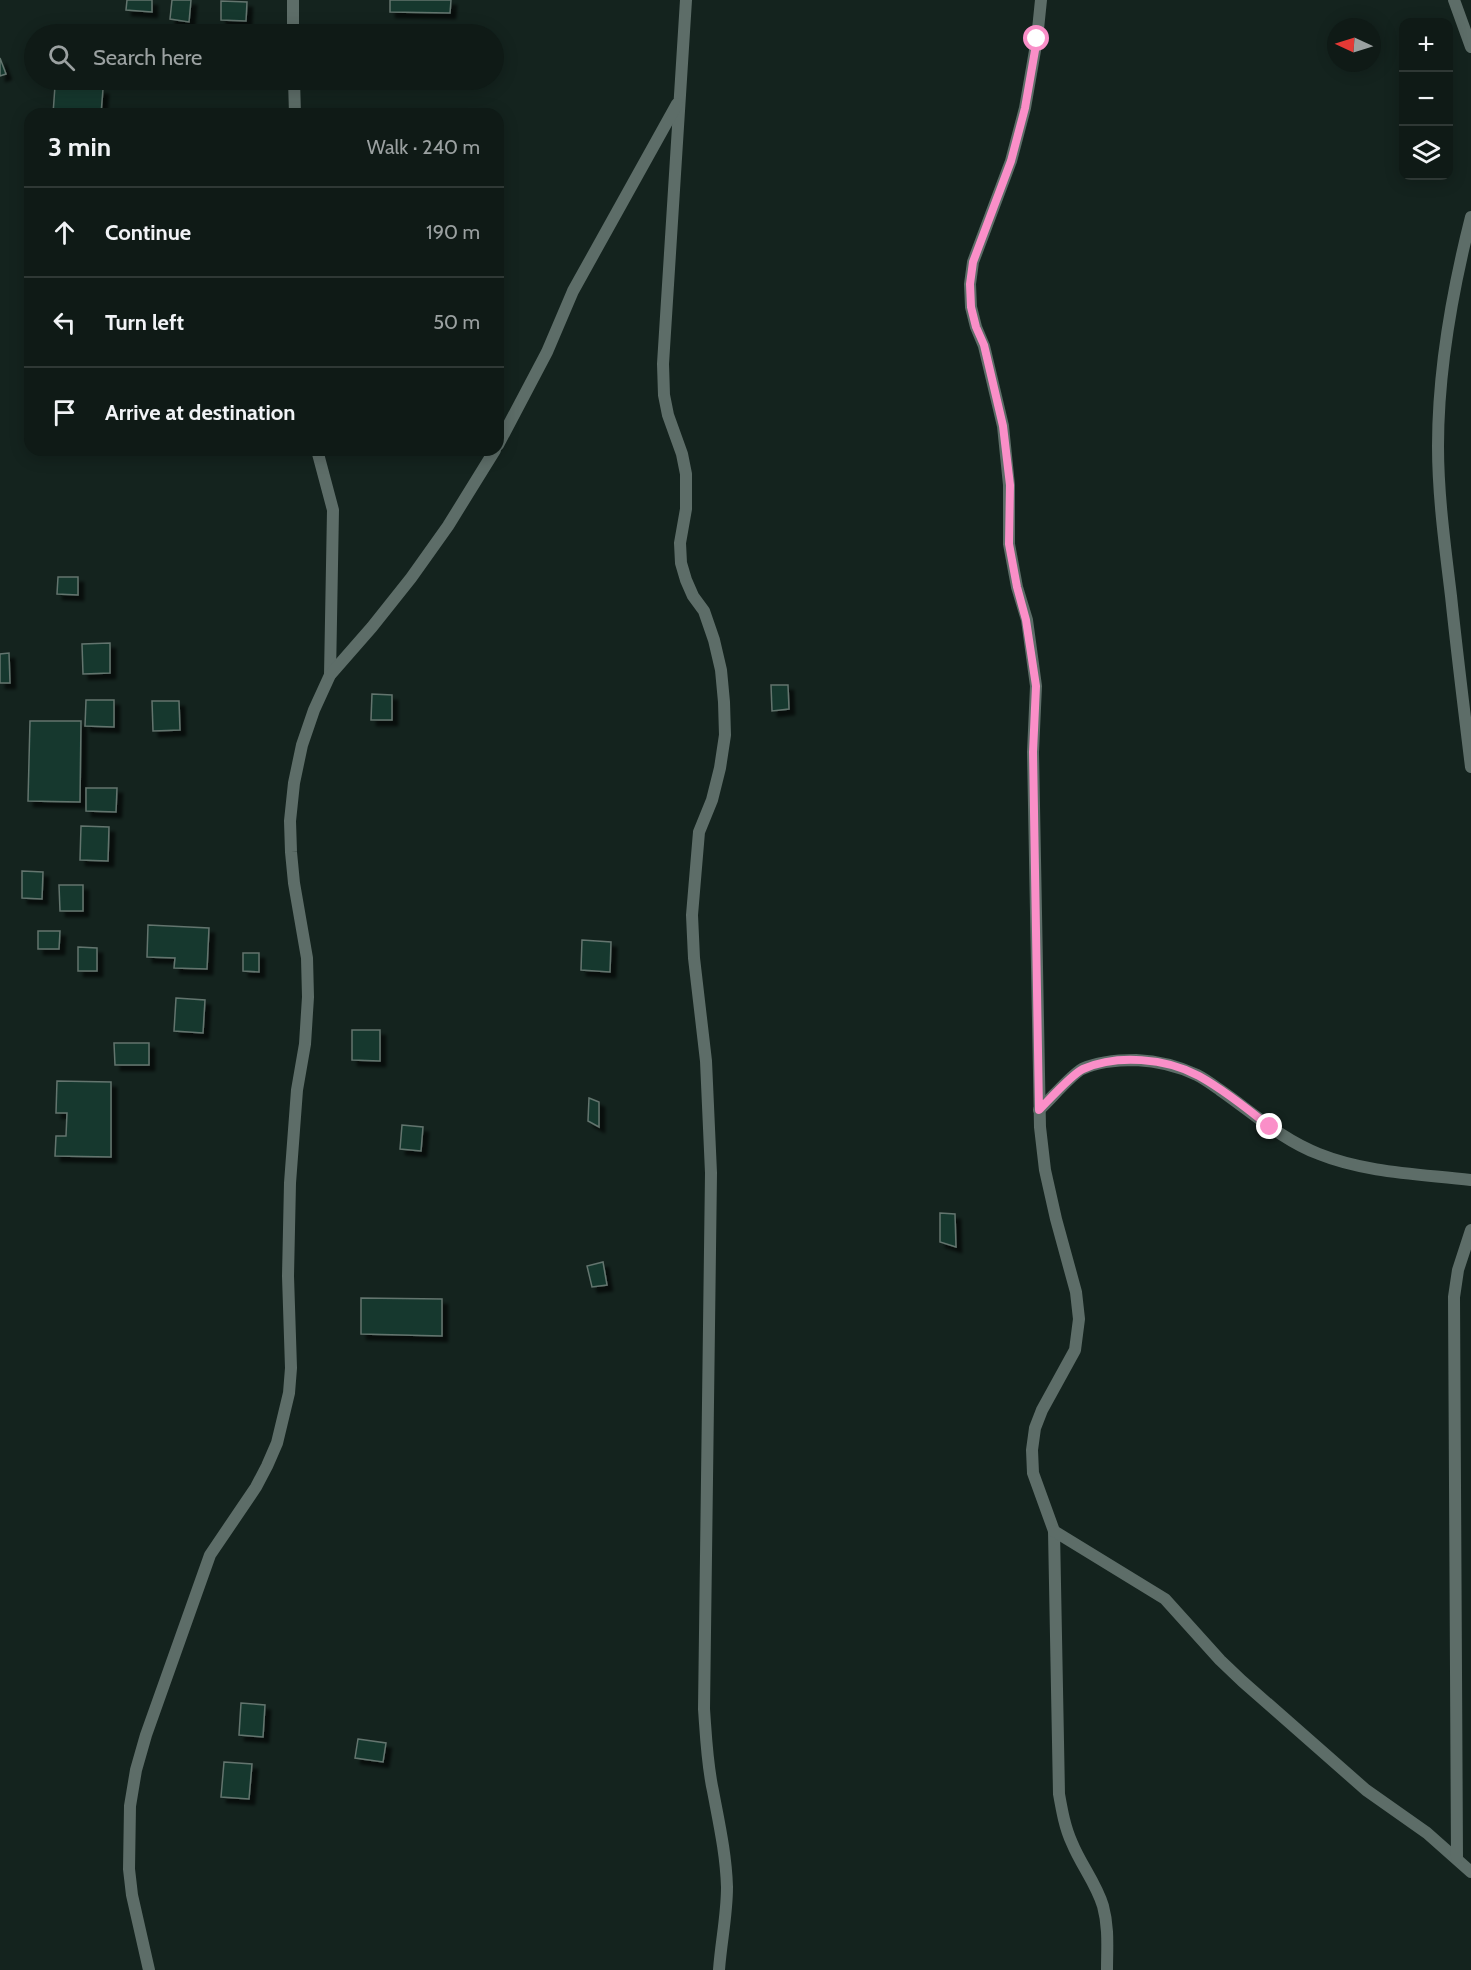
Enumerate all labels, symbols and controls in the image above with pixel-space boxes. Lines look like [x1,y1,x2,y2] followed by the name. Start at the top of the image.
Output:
[1327,18,1381,72] north arrow
[1399,18,1453,180] map controls
[1399,18,1453,72] button: +
[24,24,504,90] search box
[1023,25,1049,51] route start
[45,41,78,74] icon: search
[93,44,202,71] text: Search here
[1399,72,1453,126] button: −
[1399,126,1453,180] button: layers
[48,131,111,163] text: 3 min
[367,135,480,159] text: Walk · 240 m
[48,216,81,249] icon: ahead
[105,219,191,246] text: Continue
[426,220,480,244] text: 190 m
[48,306,81,339] icon: left
[105,309,184,336] text: Turn left
[433,310,480,334] text: 50 m
[48,396,81,429] icon: arrive
[105,399,295,426] text: Arrive at destination
[1256,1113,1282,1139] route end

